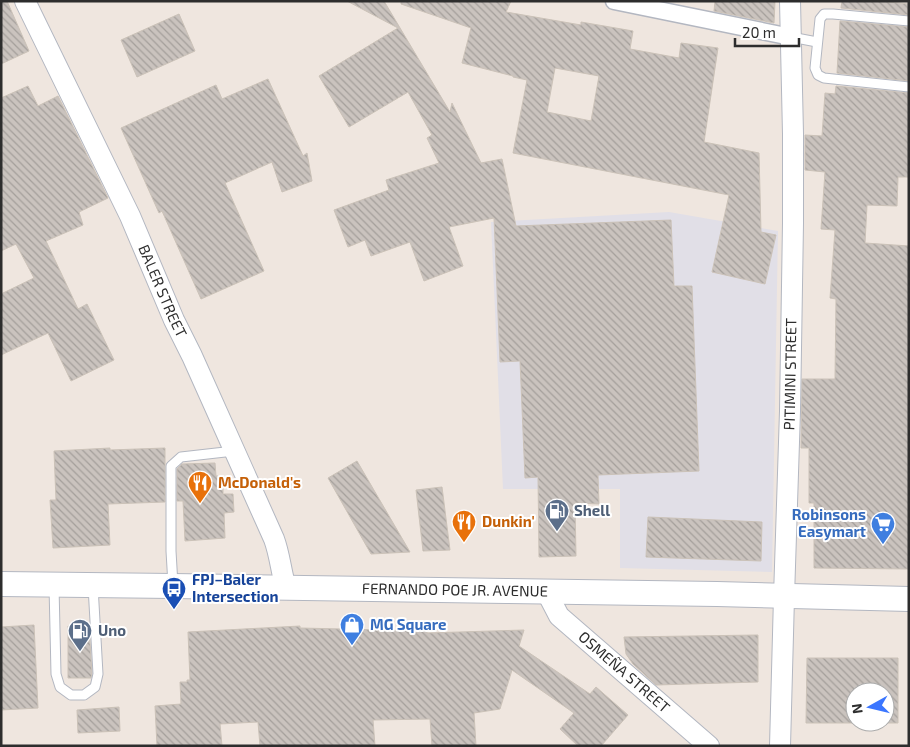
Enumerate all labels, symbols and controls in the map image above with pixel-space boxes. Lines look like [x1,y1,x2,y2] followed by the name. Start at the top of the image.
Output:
[735,15,799,47] scale bar
[742,23,776,41] text: 20 m
[135,242,191,340] street label: BALER STREET
[779,318,799,431] street label: PITIMINI STREET
[187,470,213,504] restaurant icon: McDonald's
[218,473,301,491] place label: McDonald's
[544,498,570,532] fuel station icon: Shell
[574,501,610,519] place label: Shell
[792,505,866,541] place label: Robinsons Easymart
[451,509,477,543] restaurant icon: Dunkin'
[870,511,896,545] supermarket icon: Robinsons Easymart
[482,512,535,530] place label: Dunkin'
[192,570,279,605] place label: FPJ–Baler Intersection
[161,576,187,610] bus stop icon: FPJ–Baler Intersection
[362,579,548,600] street label: FERNANDO POE JR. AVENUE
[339,612,365,646] shop icon: MG Square
[370,615,447,633] place label: MG Square
[67,618,93,652] fuel station icon: Uno
[98,621,126,639] place label: Uno
[575,627,674,716] street label: OSMEÑA STREET
[845,682,895,732] north arrow
[848,703,866,715] text: N

